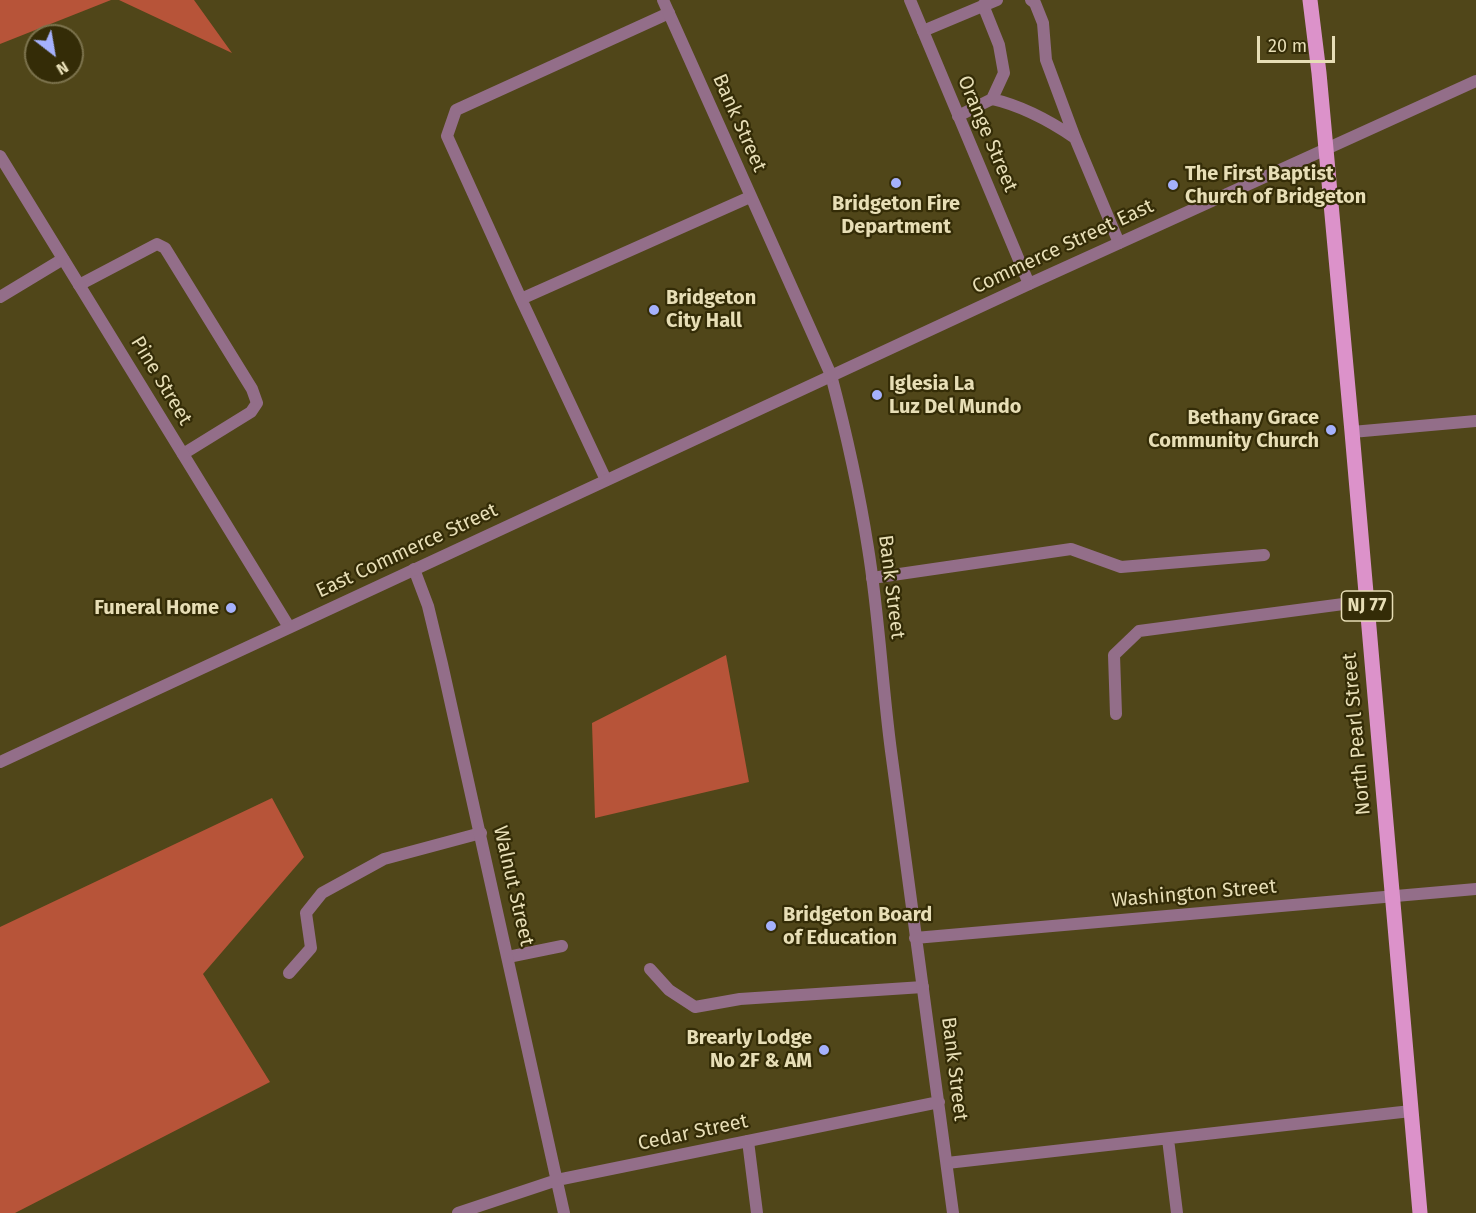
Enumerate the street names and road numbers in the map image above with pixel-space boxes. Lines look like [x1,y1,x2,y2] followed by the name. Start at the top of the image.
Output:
[707,70,771,176] street label: Bank Street
[952,72,1022,196] street label: Orange Street
[968,194,1158,300] street label: Commerce Street East
[125,332,197,430] street label: Pine Street
[312,498,502,604] street label: East Commerce Street
[873,534,909,640] street label: Bank Street
[1342,591,1392,621] road number: NJ 77
[1338,652,1376,816] street label: North Pearl Street
[488,824,538,948] street label: Walnut Street
[1111,875,1277,913] street label: Washington Street
[936,1016,972,1122] street label: Bank Street
[636,1110,750,1156] street label: Cedar Street

